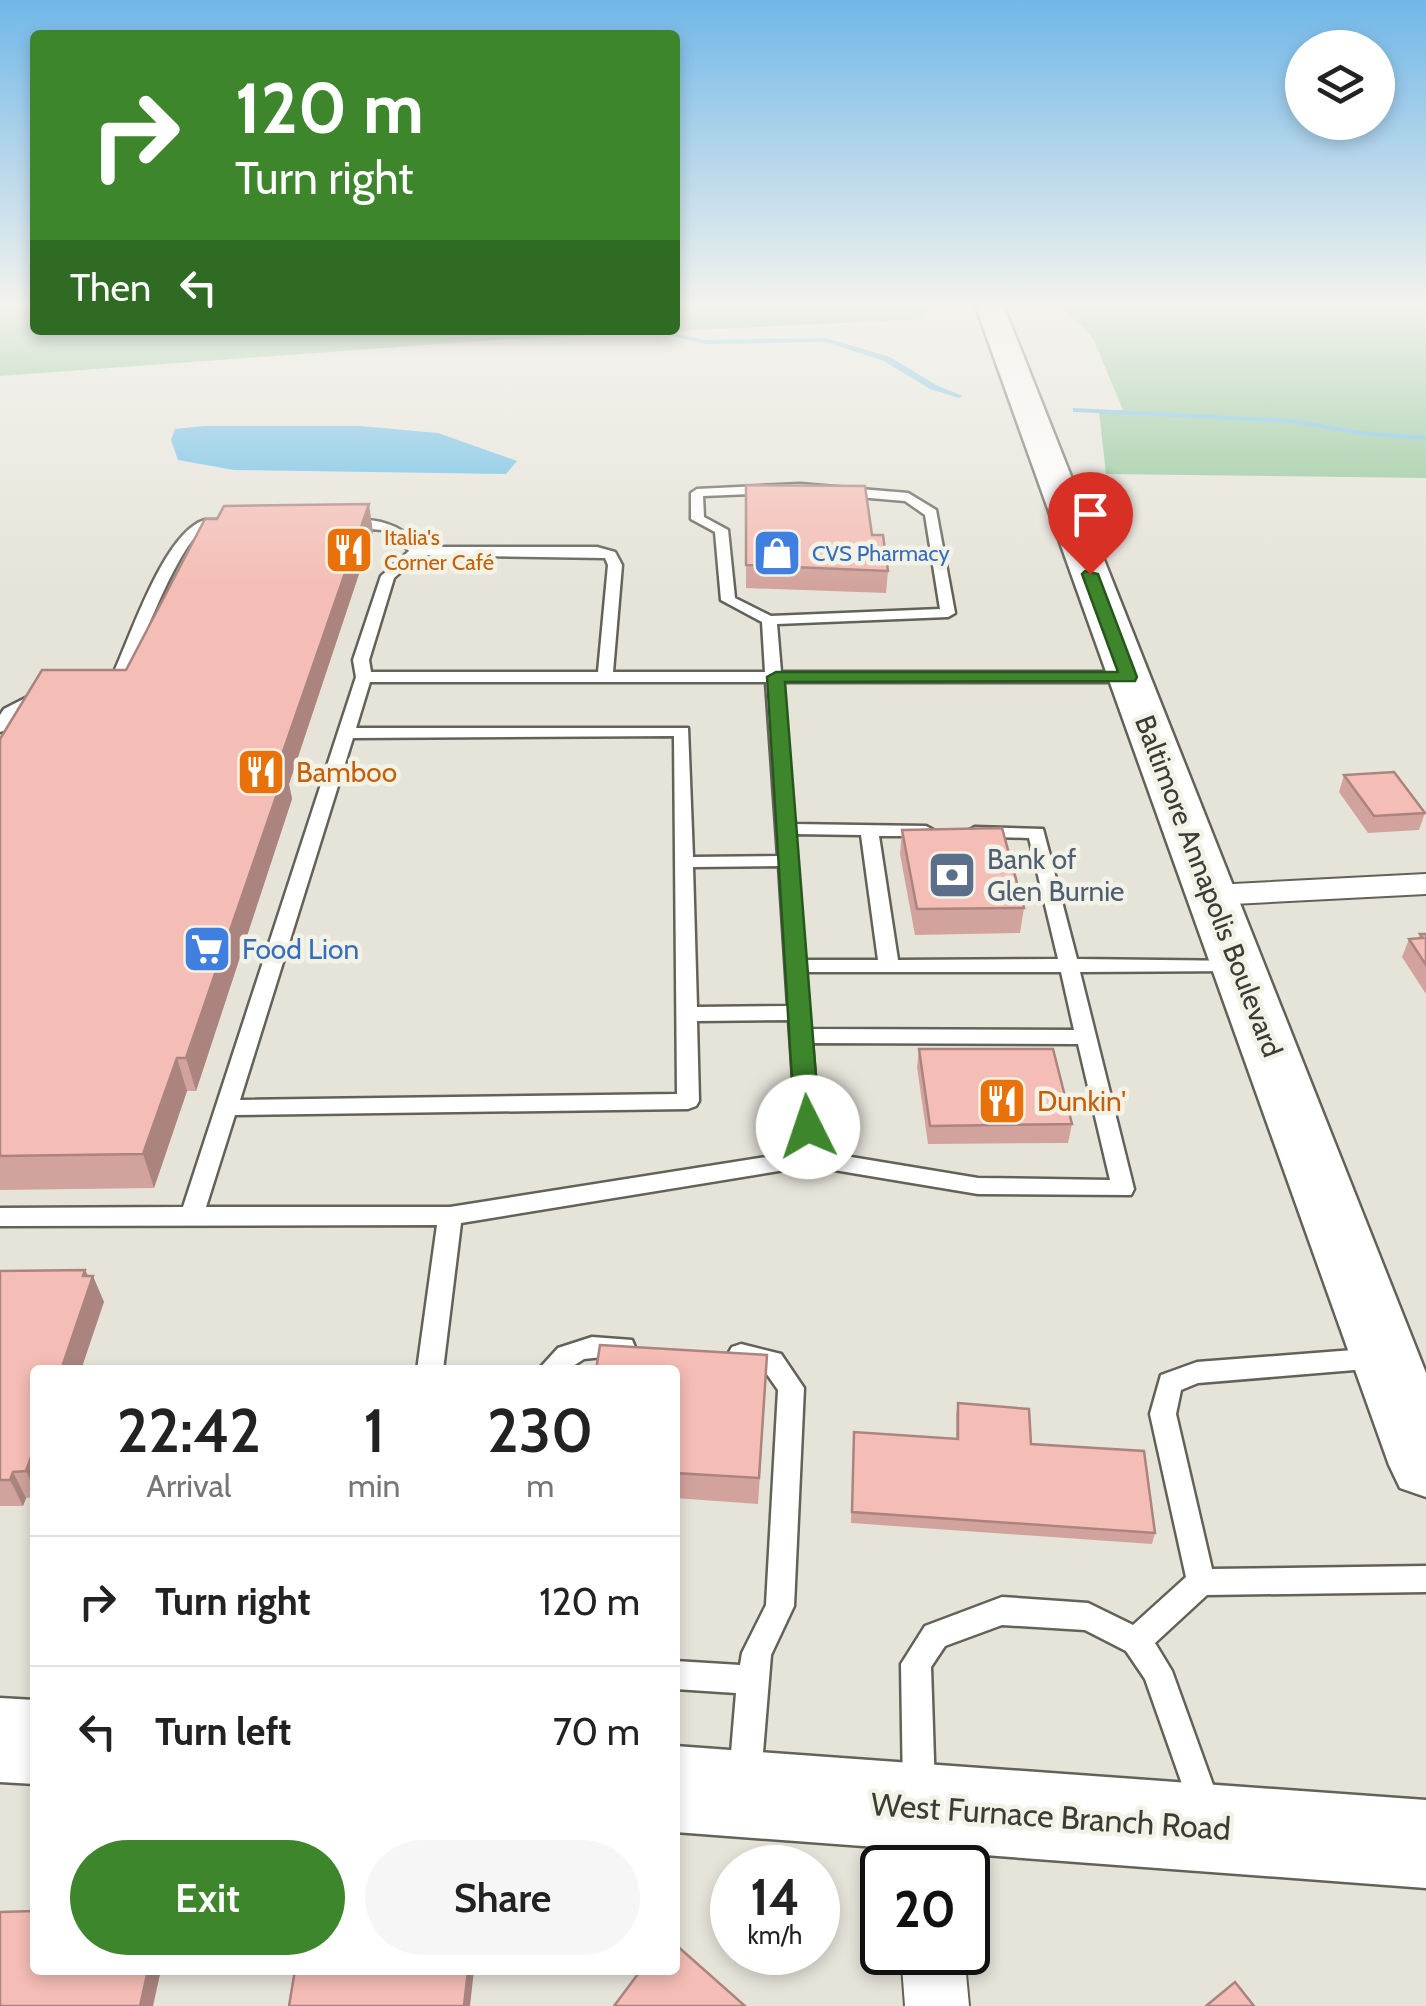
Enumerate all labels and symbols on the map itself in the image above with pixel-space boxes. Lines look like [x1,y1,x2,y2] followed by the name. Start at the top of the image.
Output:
[1048,472,1133,575] pin
[323,524,375,576] restaurant icon: Italia's Corner Café
[384,524,494,576] place label: Italia's Corner Café
[751,527,803,579] shop icon: CVS Pharmacy
[812,540,950,567] place label: CVS Pharmacy
[1128,710,1290,1062] street label: Baltimore Annapolis Boulevard
[235,746,287,798] restaurant icon: Bamboo
[296,755,397,789] place label: Bamboo
[987,842,1124,908] place label: Bank of Glen Burnie
[926,849,978,901] bank icon: Bank of Glen Burnie
[181,923,233,975] supermarket icon: Food Lion
[242,932,359,966] place label: Food Lion
[756,1075,860,1179] position arrow
[976,1075,1028,1127] restaurant icon: Dunkin'
[1037,1084,1126,1118] place label: Dunkin'
[870,1784,1232,1848] street label: West Furnace Branch Road
[860,1845,990,1975] speed limit sign: 20

